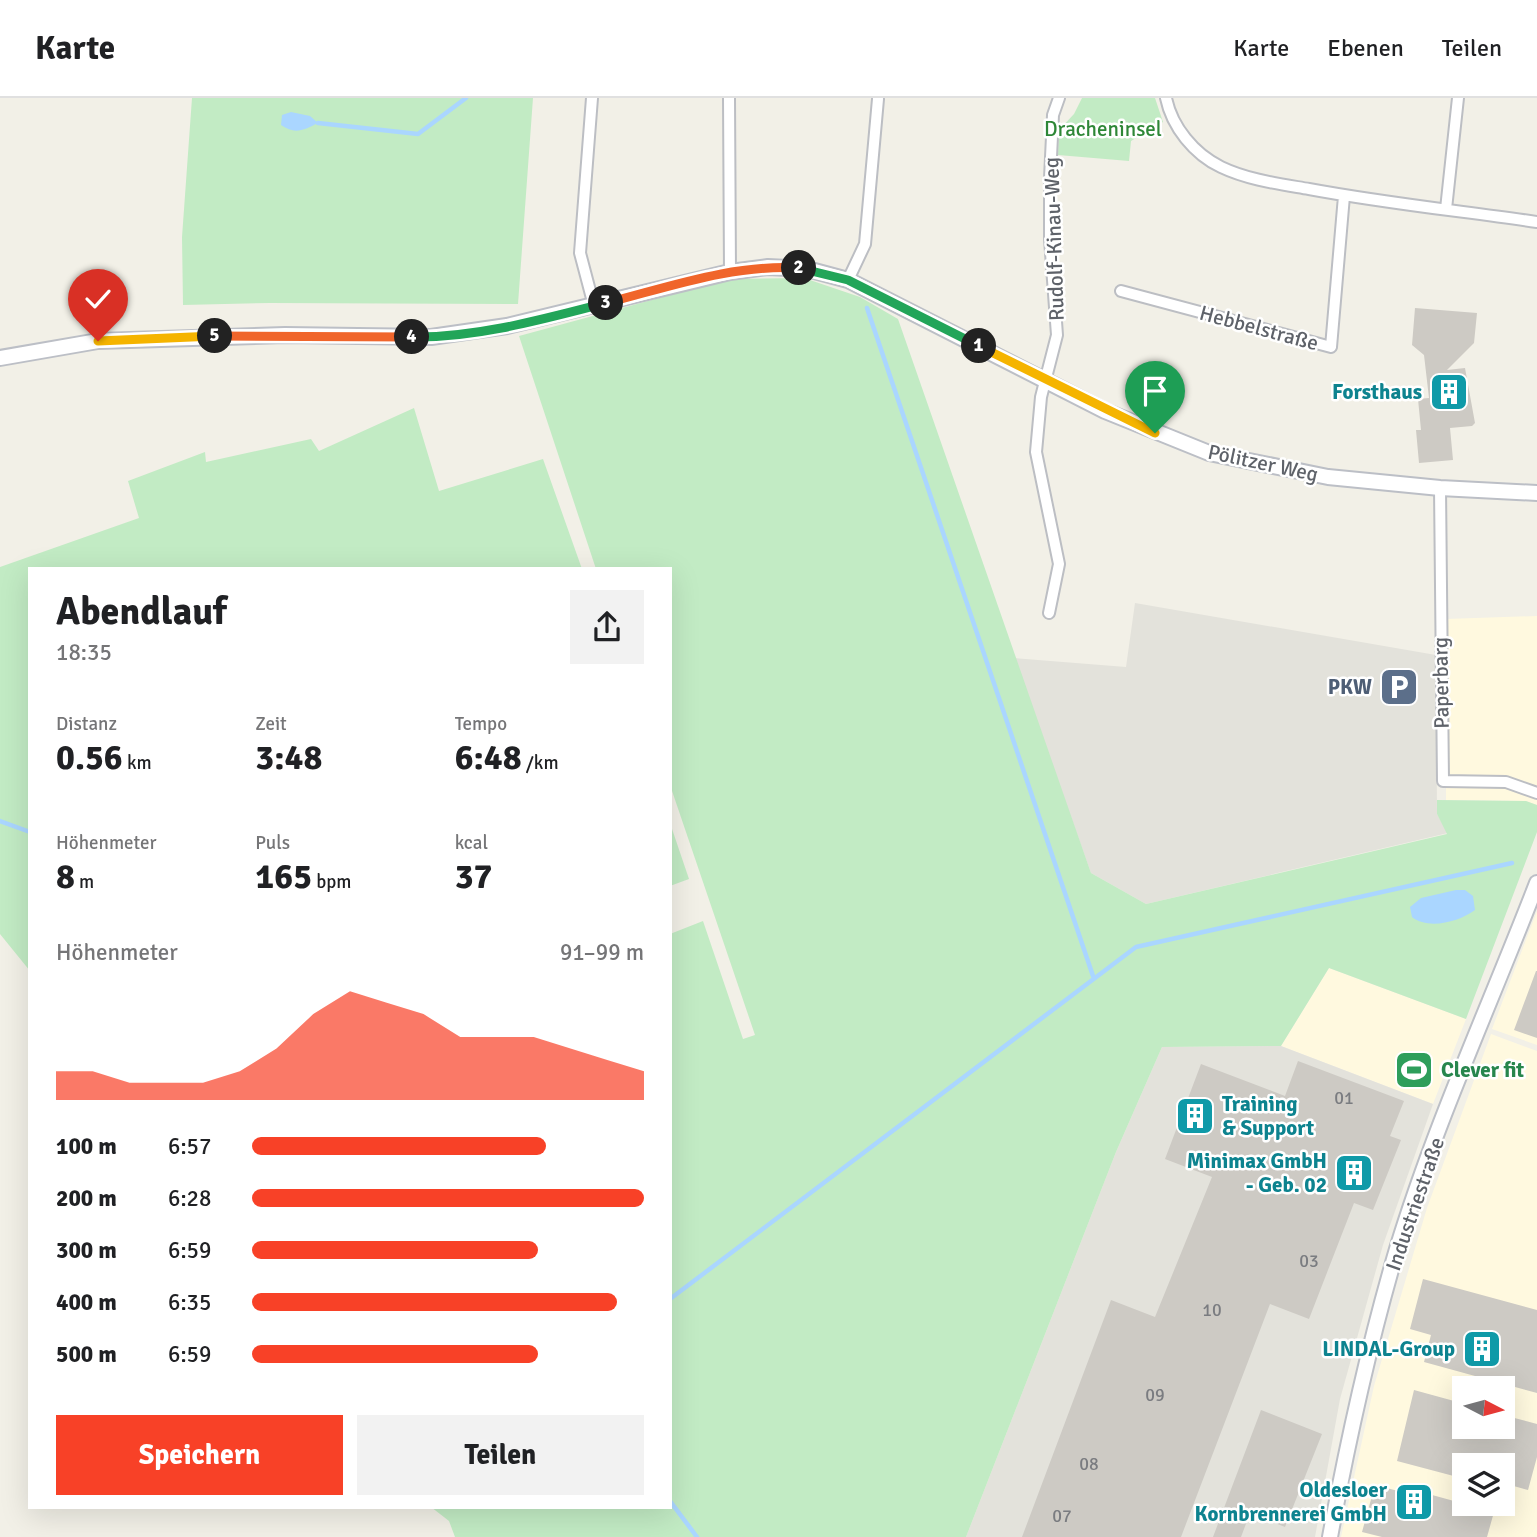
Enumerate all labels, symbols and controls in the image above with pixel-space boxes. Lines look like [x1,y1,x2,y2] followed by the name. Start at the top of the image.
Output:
[35,28,115,69] text: Karte
[1233,33,1289,63] text: Karte
[1327,33,1404,63] text: Ebenen
[1442,33,1502,63] text: Teilen
[1044,116,1162,142] park label: Dracheninsel
[1038,157,1070,321] street label: Rudolf-Kinau-Weg
[782,250,816,286] pin: 2
[793,255,804,279] text: 2
[68,269,128,341] pin
[79,280,117,318] icon: check
[588,286,624,320] pin: 3
[600,290,611,314] text: 3
[1197,300,1321,356] street label: Hebbelstraße
[198,318,232,354] pin: 5
[394,320,430,354] pin: 4
[209,323,220,347] text: 5
[406,324,417,348] text: 4
[962,328,996,364] pin: 1
[973,333,984,357] text: 1
[1125,361,1185,433] pin
[1428,371,1470,413] building icon: Forsthaus
[1136,372,1174,410] icon: arrive
[1332,379,1422,405] place label: Forsthaus
[1205,439,1321,487] street label: Pölitzer Weg
[56,588,227,635] text: Abendlauf
[570,590,644,664] button: share
[1427,637,1455,729] street label: Paperbarg
[56,638,112,667] text: 18:35
[1378,666,1420,708] parking icon: PKW
[1328,674,1372,700] place label: PKW
[56,712,117,736] text: Distanz
[255,712,287,736] text: Zeit
[455,712,507,736] text: Tempo
[56,736,123,779] text: 0.56
[255,736,322,779] text: 3:48
[455,736,522,779] text: 6:48
[123,751,152,775] text: km
[522,751,559,775] text: /km
[56,831,157,855] text: Höhenmeter
[255,831,290,855] text: Puls
[455,831,488,855] text: kcal
[56,855,75,898] text: 8
[255,855,312,898] text: 165
[455,855,492,898] text: 37
[75,870,94,894] text: m
[312,870,351,894] text: bpm
[56,938,178,967] text: Höhenmeter
[560,938,644,967] text: 91–99 m
[1393,1049,1435,1091] sports icon: Clever fit
[1441,1057,1524,1083] place label: Clever fit
[1334,1087,1354,1109] house number: 01
[1222,1091,1314,1141] place label: Training & Support
[1174,1095,1216,1137] building icon: Training & Support
[56,1132,117,1161] text: 100 m
[168,1132,211,1161] text: 6:57
[1380,1134,1450,1274] street label: Industriestraße
[1187,1148,1327,1198] place label: Minimax GmbH - Geb. 02
[1333,1152,1375,1194] building icon: Minimax GmbH - Geb. 02
[56,1184,117,1213] text: 200 m
[168,1184,211,1213] text: 6:28
[56,1236,117,1265] text: 300 m
[168,1236,211,1265] text: 6:59
[1299,1250,1319,1272] house number: 03
[56,1288,117,1317] text: 400 m
[168,1288,211,1317] text: 6:35
[1202,1299,1222,1321] house number: 10
[1461,1328,1503,1370] building icon: LINDAL-Group
[1322,1336,1455,1362] place label: LINDAL-Group
[56,1340,117,1369] text: 500 m
[168,1340,211,1369] text: 6:59
[1452,1376,1516,1438] north arrow
[1452,1376,1515,1516] map controls
[1145,1384,1165,1406] house number: 09
[56,1415,343,1495] button: Speichern
[357,1415,644,1495] button: Teilen
[1079,1453,1099,1475] house number: 08
[1452,1453,1515,1516] button: layers
[1195,1477,1388,1527] place label: Oldesloer Kornbrennerei GmbH
[1393,1481,1435,1523] building icon: Oldesloer Kornbrennerei GmbH
[1052,1505,1072,1527] house number: 07

